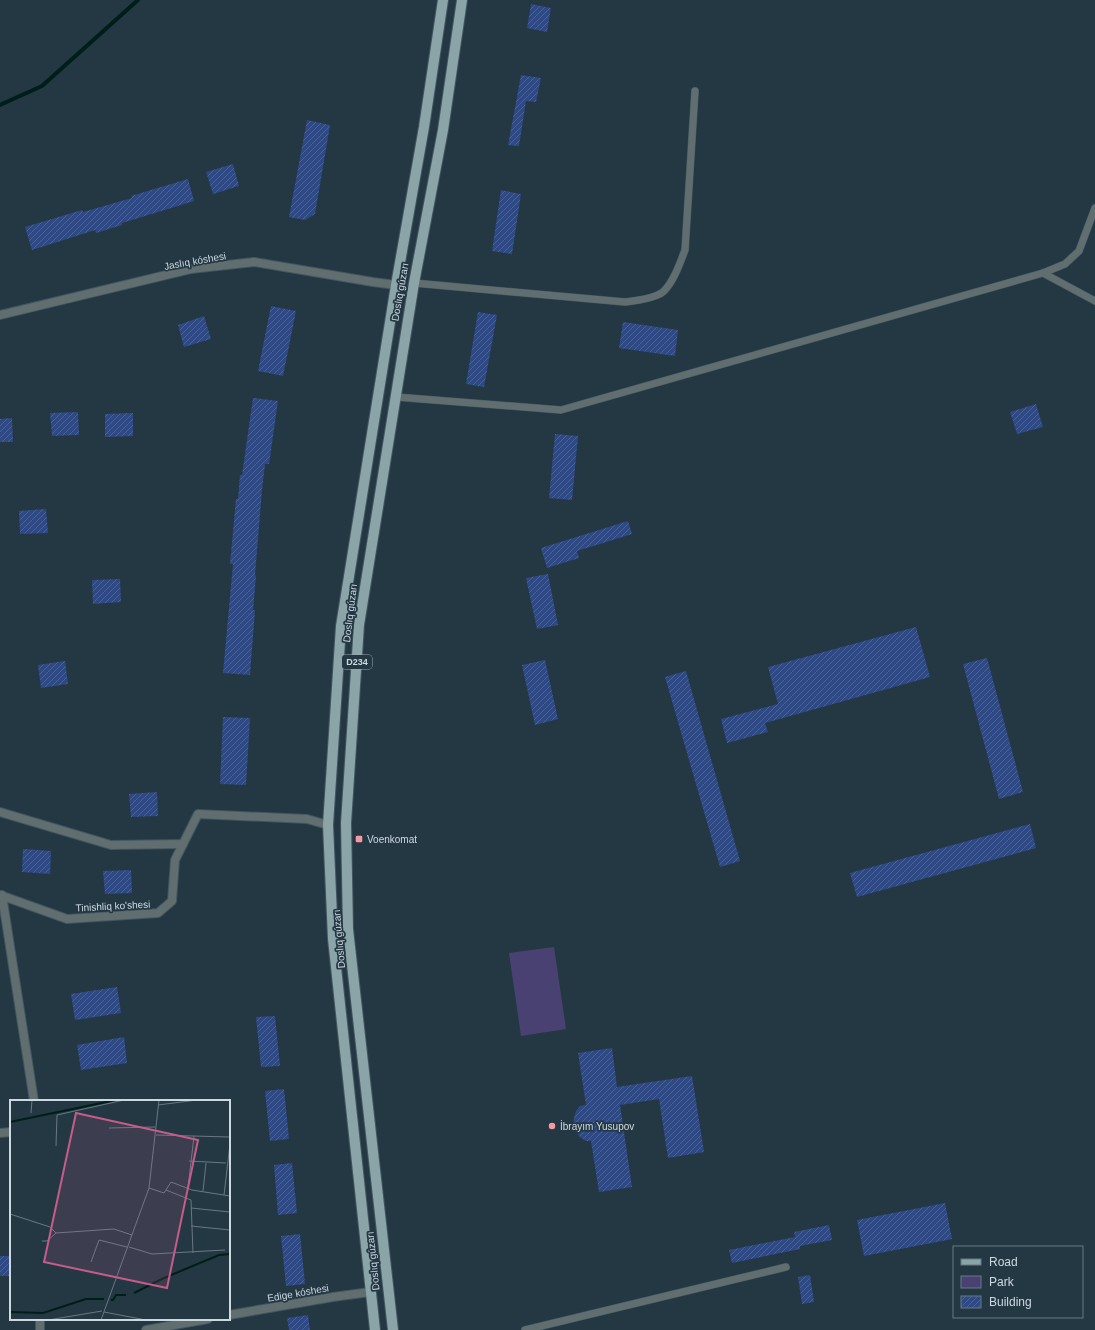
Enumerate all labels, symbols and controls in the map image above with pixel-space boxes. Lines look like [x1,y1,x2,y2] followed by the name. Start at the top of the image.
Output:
[163,250,227,272] street label: Jaslıq kóshesi
[389,262,411,322] street label: Doslıq gúzarı
[341,583,359,643] street label: Doslıq gúzarı
[342,655,372,669] road number: D234
[354,834,364,844] marker: Voenkomat
[367,834,417,845] place label: Voenkomat
[75,899,151,913] street label: Tinishliq ko'shesi
[331,909,347,969] street label: Doslıq gúzarı
[10,1100,230,1320] inset map
[560,1120,634,1132] place label: İbrayım Yusupov
[547,1121,557,1131] marker: İbrayım Yusupov
[364,1231,382,1291] street label: Doslıq gúzarı
[953,1246,1083,1318] legend
[989,1255,1018,1269] text: Road
[989,1275,1015,1289] text: Park
[266,1282,330,1304] street label: Edige kóshesi
[989,1295,1032,1309] text: Building

